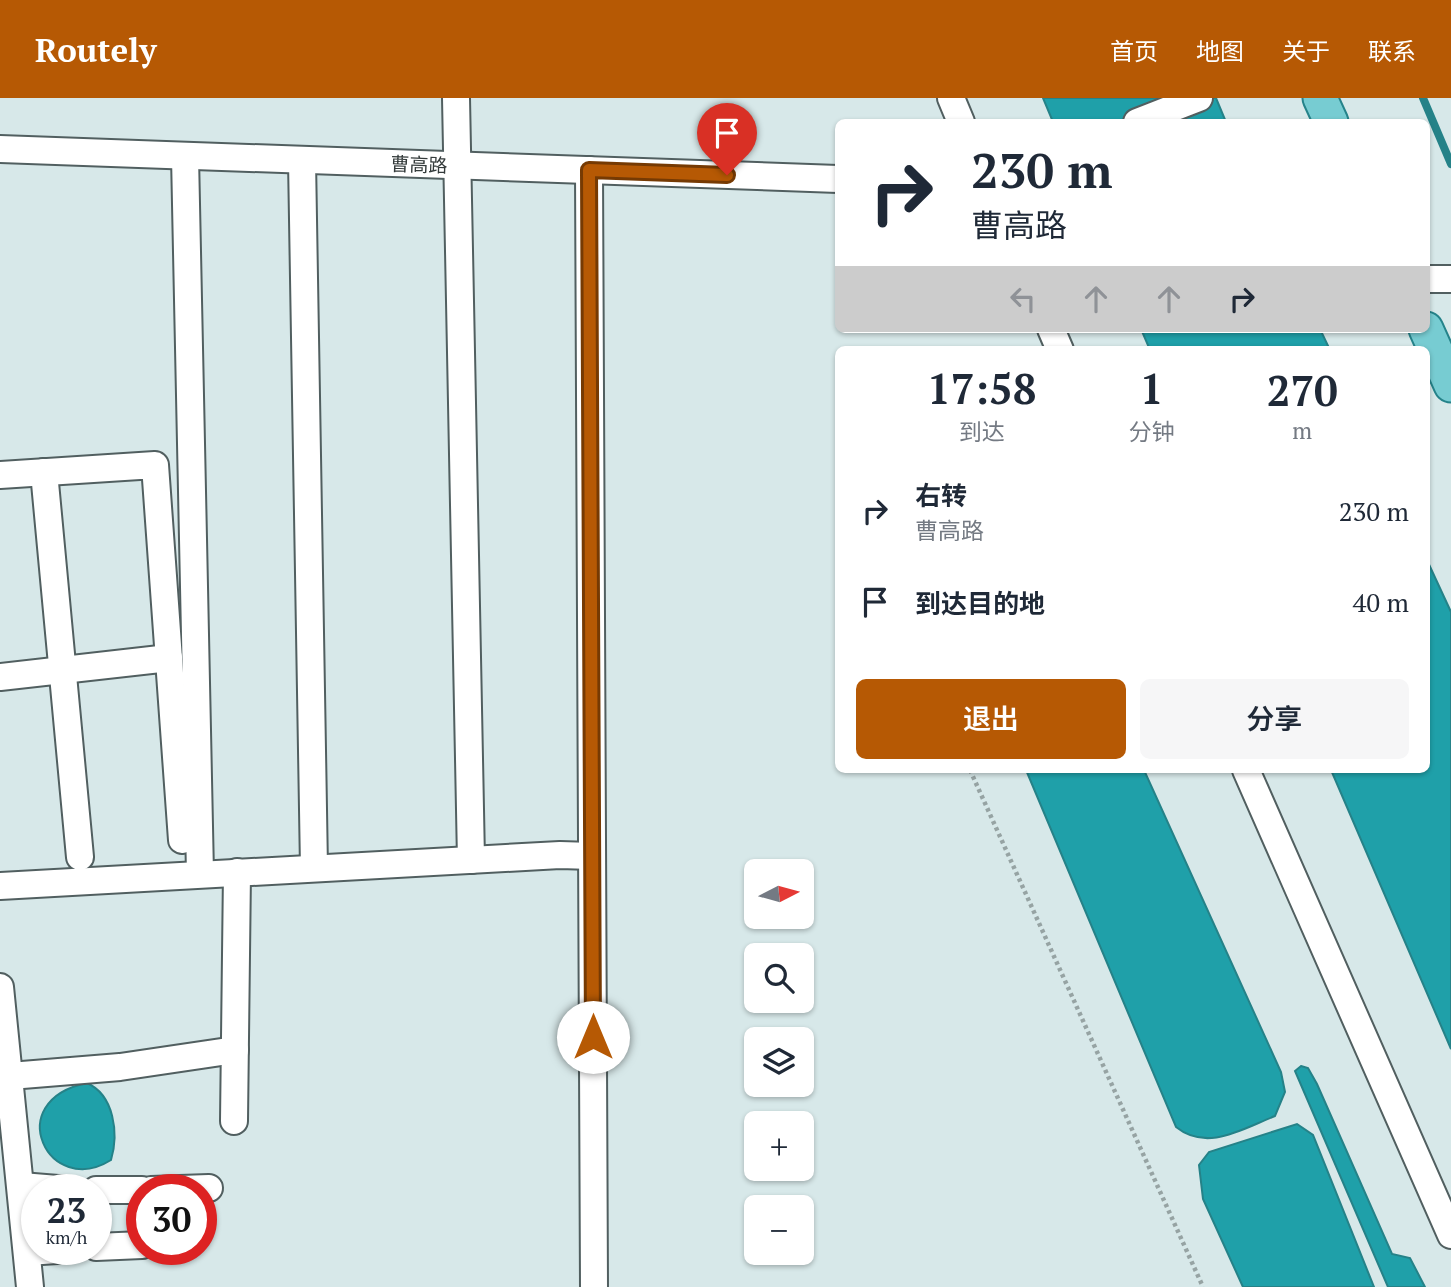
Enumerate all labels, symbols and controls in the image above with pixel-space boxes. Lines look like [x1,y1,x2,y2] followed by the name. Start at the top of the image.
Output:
[35,28,157,71] text: Routely
[1110,35,1158,67] text: 首页
[1196,35,1244,67] text: 地图
[1282,35,1330,67] text: 关于
[1368,35,1416,67] text: 联系
[697,103,757,175] pin
[708,114,746,152] icon: arrive
[971,137,1113,202] text: 230 m
[856,147,947,238] icon: right
[390,151,448,177] street label: 曹高路
[971,204,1067,246] text: 曹高路
[1004,280,1042,318] icon: left
[1077,280,1115,318] icon: ahead
[1150,280,1188,318] icon: ahead
[1223,280,1261,318] icon: right
[927,360,1036,416] text: 17:58
[1140,360,1163,416] text: 1
[1267,362,1338,418] text: 270
[1292,415,1312,446] text: m
[959,416,1005,447] text: 到达
[1129,416,1175,447] text: 分钟
[915,478,967,512] text: 右转
[856,492,894,530] icon: right
[1339,494,1409,528] text: 230 m
[915,515,984,546] text: 曹高路
[856,583,894,621] icon: arrive
[1353,585,1409,619] text: 40 m
[915,586,1045,620] text: 到达目的地
[856,679,1126,759] button: 退出
[1140,679,1409,759] button: 分享
[744,859,814,929] north arrow
[744,859,814,1265] map controls
[744,943,814,1013] button: search
[556,1000,630,1074] position arrow
[744,1027,814,1097] button: layers
[744,1111,814,1181] button: +
[126,1174,217,1265] speed limit sign: 30
[47,1187,86,1233] text: 23
[744,1195,814,1265] button: −
[46,1225,87,1249] text: km/h

